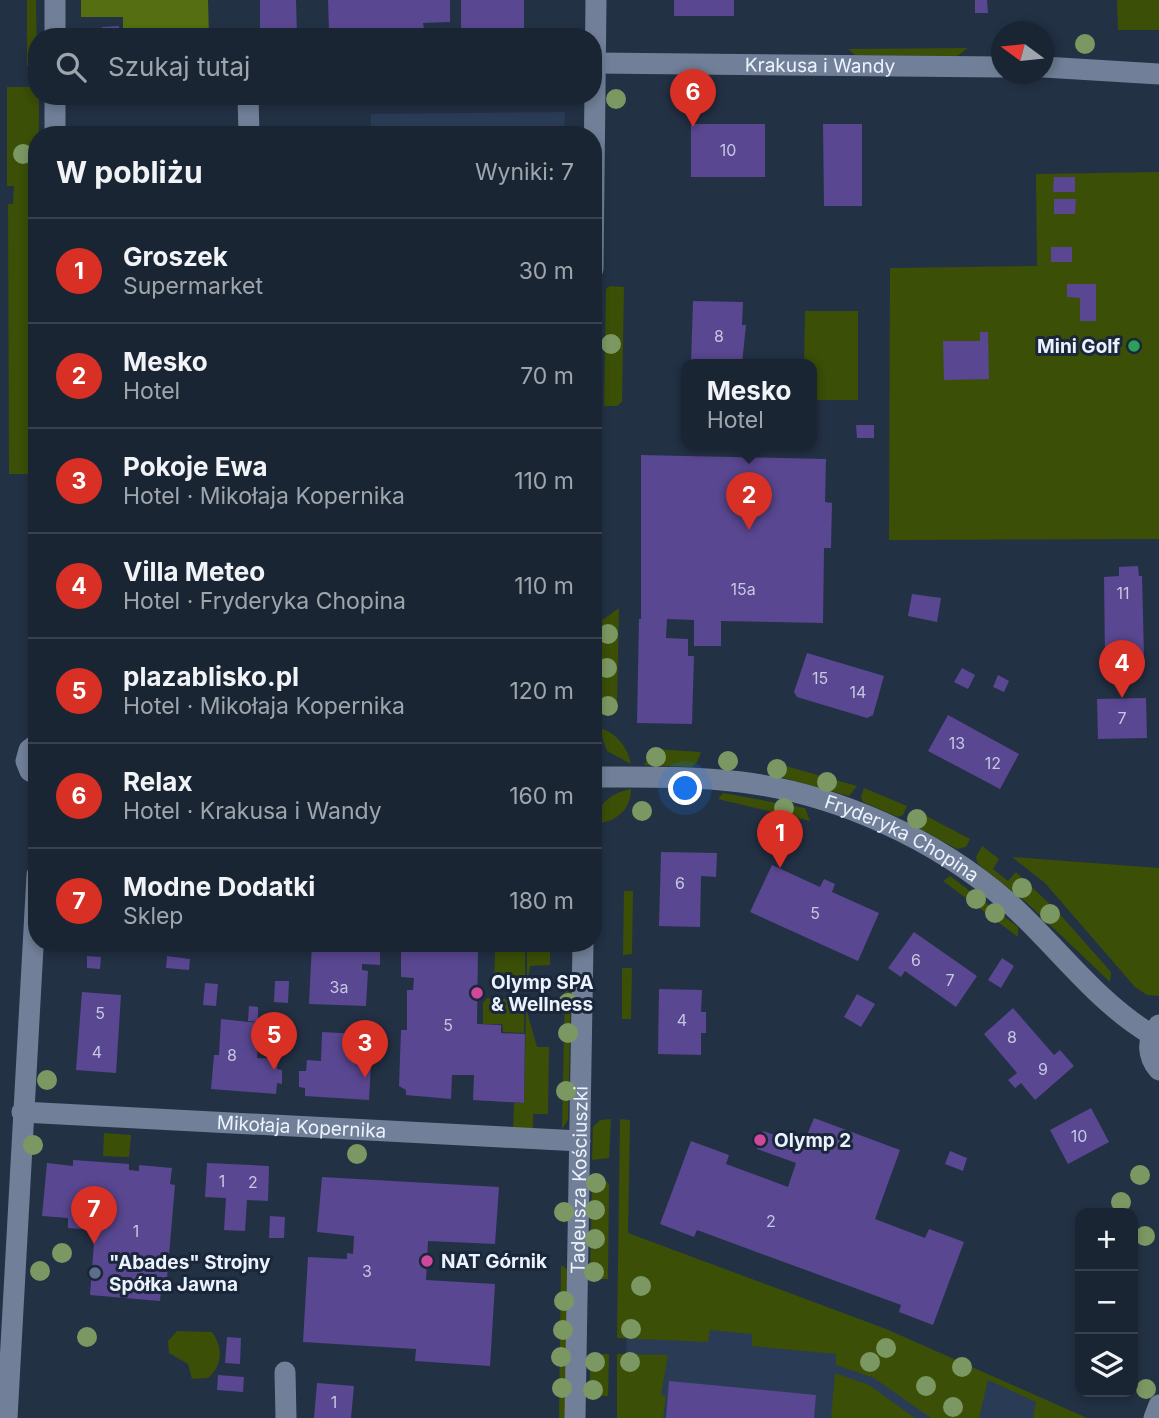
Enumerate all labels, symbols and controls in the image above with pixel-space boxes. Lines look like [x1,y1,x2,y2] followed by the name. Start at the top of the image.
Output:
[991,21,1054,84] north arrow
[28,28,602,105] search box
[52,48,90,86] icon: search
[108,51,250,82] text: Szukaj tutaj
[745,53,896,78] street label: Krakusa i Wandy
[670,69,716,127] pin: 6
[720,140,736,160] house number: 10
[56,154,203,190] text: W pobliżu
[475,158,574,186] text: Wyniki: 7
[123,241,228,272] text: Groszek
[74,257,84,285] text: 1
[519,257,574,285] text: 30 m
[123,272,263,300] text: Supermarket
[714,326,724,346] house number: 8
[1037,335,1120,358] place label: Mini Golf
[1126,338,1142,354] marker: Mini Golf
[123,346,208,377] text: Mesko
[681,359,817,450] popup
[72,362,86,390] text: 2
[520,362,574,390] text: 70 m
[707,375,791,406] text: Mesko
[123,377,180,405] text: Hotel
[707,406,764,434] text: Hotel
[123,451,268,482] text: Pokoje Ewa
[72,467,86,495] text: 3
[514,467,574,495] text: 110 m
[726,472,772,530] pin: 2
[123,482,405,510] text: Hotel · Mikołaja Kopernika
[123,556,265,587] text: Villa Meteo
[71,572,87,600] text: 4
[514,572,574,600] text: 110 m
[730,579,756,599] house number: 15a
[1116,583,1130,603] house number: 11
[123,587,406,615] text: Hotel · Fryderyka Chopina
[1099,640,1145,698] pin: 4
[123,661,299,692] text: plazablisko.pl
[812,668,828,688] house number: 15
[72,677,86,705] text: 5
[509,677,574,705] text: 120 m
[850,682,866,702] house number: 14
[123,692,405,720] text: Hotel · Mikołaja Kopernika
[1117,708,1127,728] house number: 7
[949,733,965,753] house number: 13
[985,753,1001,773] house number: 12
[123,766,192,797] text: Relax
[668,771,702,805] your location
[72,782,86,810] text: 6
[509,782,574,810] text: 160 m
[822,790,983,887] street label: Fryderyka Chopina
[123,797,382,825] text: Hotel · Krakusa i Wandy
[757,810,803,868] pin: 1
[123,871,315,902] text: Modne Dodatki
[675,873,685,893] house number: 6
[72,887,86,915] text: 7
[509,887,574,915] text: 180 m
[123,902,183,930] text: Sklep
[810,903,820,923] house number: 5
[911,950,921,970] house number: 6
[945,970,955,990] house number: 7
[491,971,594,1016] place label: Olymp SPA & Wellness
[330,977,348,997] house number: 3a
[469,985,485,1001] marker: Olymp SPA & Wellness
[95,1003,105,1023] house number: 5
[677,1010,687,1030] house number: 4
[251,1012,297,1070] pin: 5
[443,1015,453,1035] house number: 5
[342,1020,388,1078] pin: 3
[1007,1027,1017,1047] house number: 8
[92,1042,102,1062] house number: 4
[227,1045,237,1065] house number: 8
[1038,1059,1048,1079] house number: 9
[566,1086,593,1274] street label: Tadeusza Kościuszki
[216,1111,387,1143] street label: Mikołaja Kopernika
[1071,1126,1087,1146] house number: 10
[774,1129,851,1152] place label: Olymp 2
[752,1132,768,1148] marker: Olymp 2
[219,1171,225,1191] house number: 1
[248,1172,258,1192] house number: 2
[71,1186,117,1244] pin: 7
[1075,1208,1138,1397] map controls
[1075,1208,1138,1271] button: +
[766,1211,776,1231] house number: 2
[133,1221,139,1241] house number: 1
[441,1250,547,1273] place label: NAT Górnik
[109,1251,271,1296] place label: "Abades" Strojny Spółka Jawna
[419,1253,435,1269] marker: NAT Górnik
[362,1261,372,1281] house number: 3
[87,1265,103,1281] marker: "Abades" Strojny Spółka Jawna
[1075,1271,1138,1334] button: −
[1075,1334,1138,1397] button: layers
[331,1392,337,1412] house number: 1

